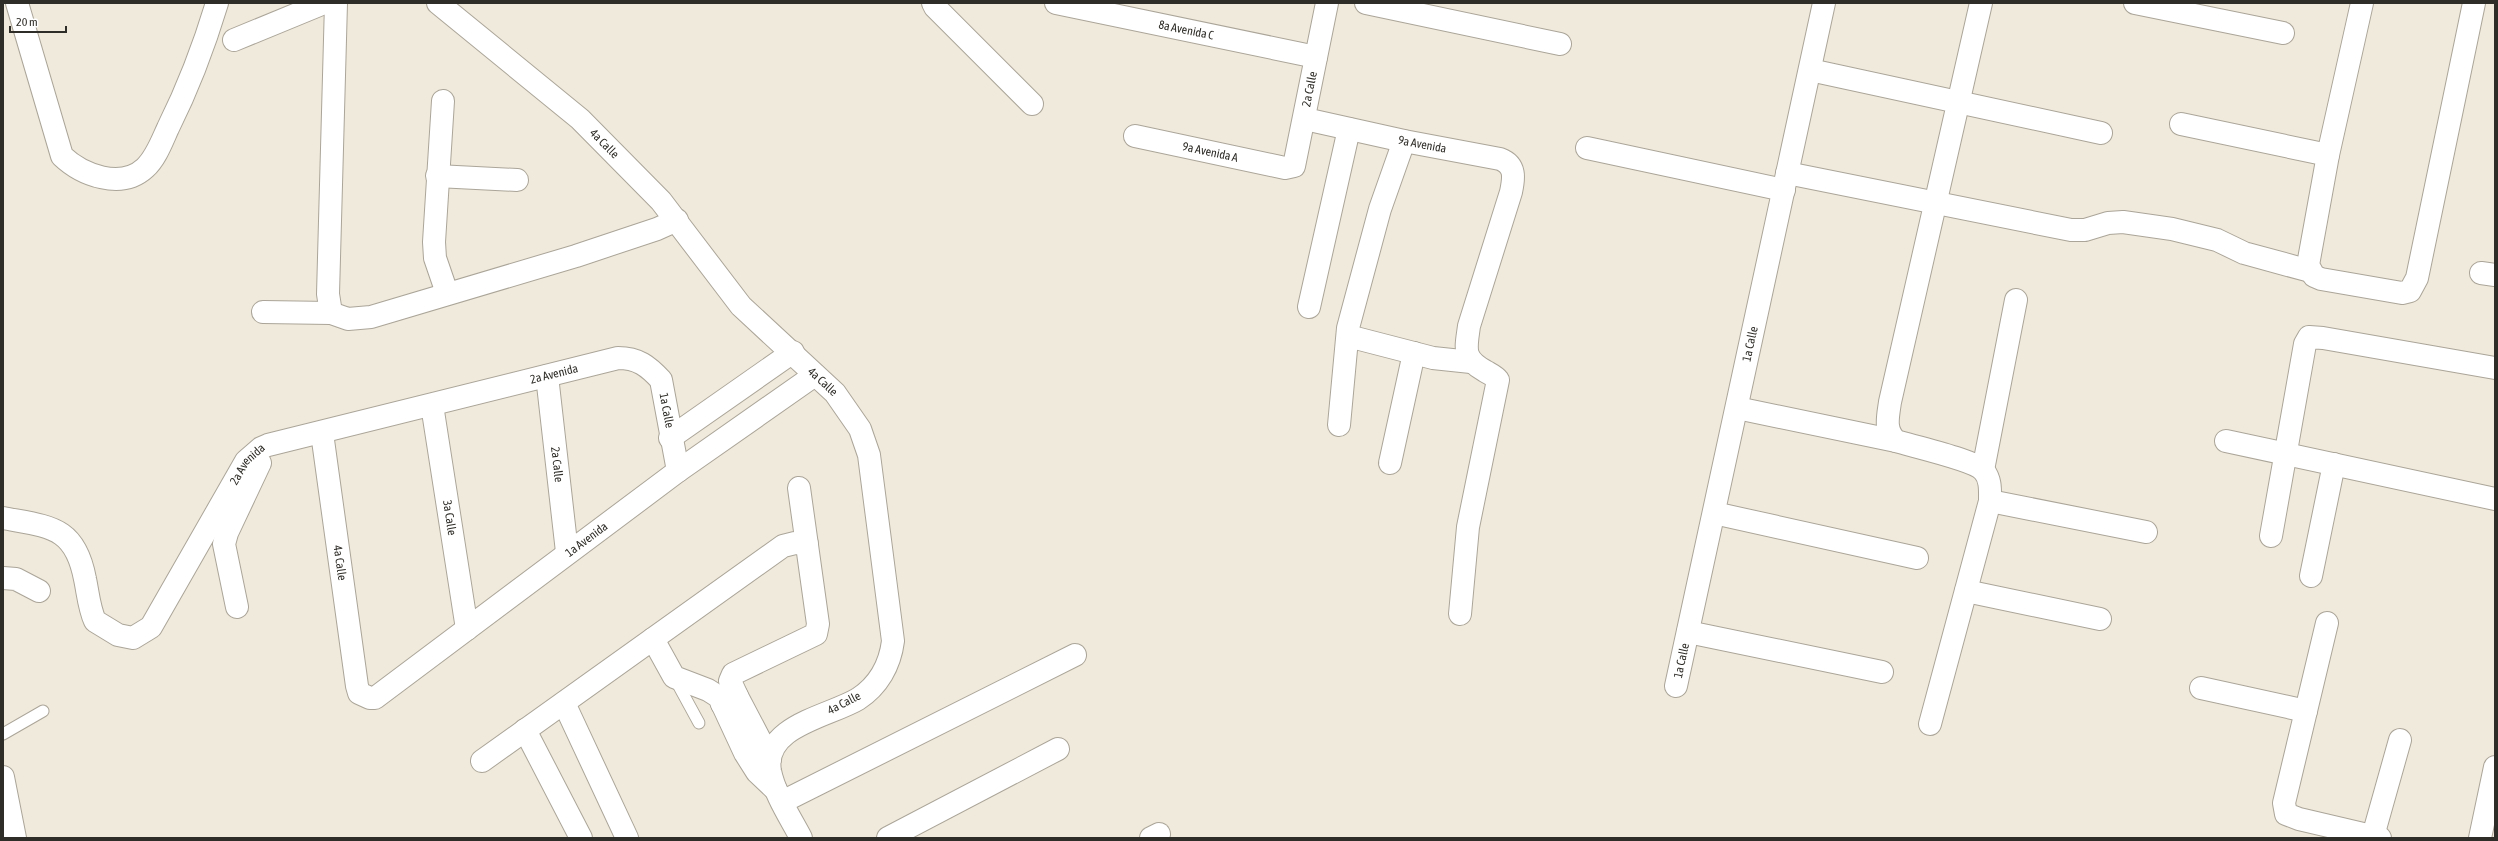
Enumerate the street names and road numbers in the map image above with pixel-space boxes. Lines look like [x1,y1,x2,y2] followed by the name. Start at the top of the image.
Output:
[1157,17,1216,43] street label: 8a Avenida C
[1299,70,1320,108] street label: 2a Calle
[587,126,622,161] street label: 4a Calle
[1397,133,1448,156] street label: 9a Avenida
[1181,139,1240,165] street label: 9a Avenida A
[1740,325,1761,363] street label: 1a Calle
[529,361,579,387] street label: 2a Avenida
[805,364,841,399] street label: 4a Calle
[657,392,677,429] street label: 1a Calle
[227,441,268,487] street label: 2a Avenida
[548,446,566,483] street label: 2a Calle
[440,499,459,536] street label: 3a Calle
[563,519,610,560] street label: 1a Avenida
[331,544,349,581] street label: 4a Calle
[1671,642,1692,679] street label: 1a Calle
[825,689,863,717] street label: 4a Calle

